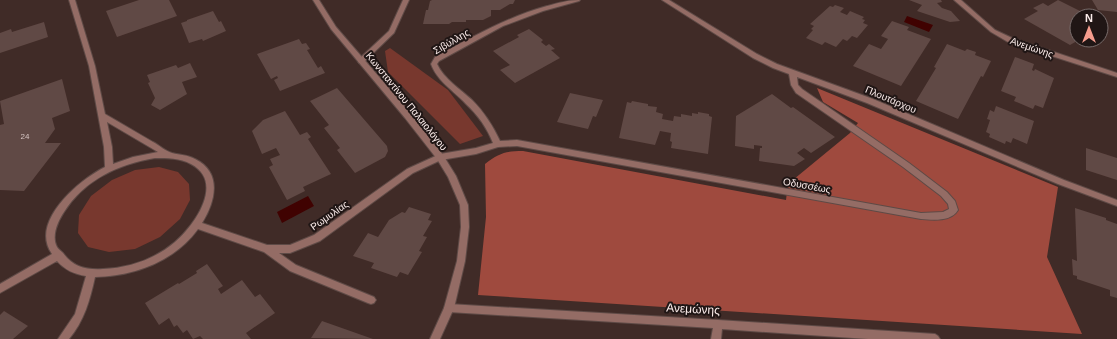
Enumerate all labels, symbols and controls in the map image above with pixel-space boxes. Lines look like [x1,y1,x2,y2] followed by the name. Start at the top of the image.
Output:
[1069,8,1109,48] north arrow
[1085,12,1093,24] text: N
[431,27,471,56] street label: Σιβύλλης
[1009,35,1055,60] street label: Ανεμώνης
[364,50,450,152] street label: Κωνσταντίνου Παλαιολόγου
[864,84,918,115] street label: Πλουτάρχου
[21,132,30,141] house number: 24
[782,176,832,195] street label: Οδυσσέως
[308,198,350,232] street label: Ρωμυλίας
[666,301,720,317] street label: Ανεμώνης

